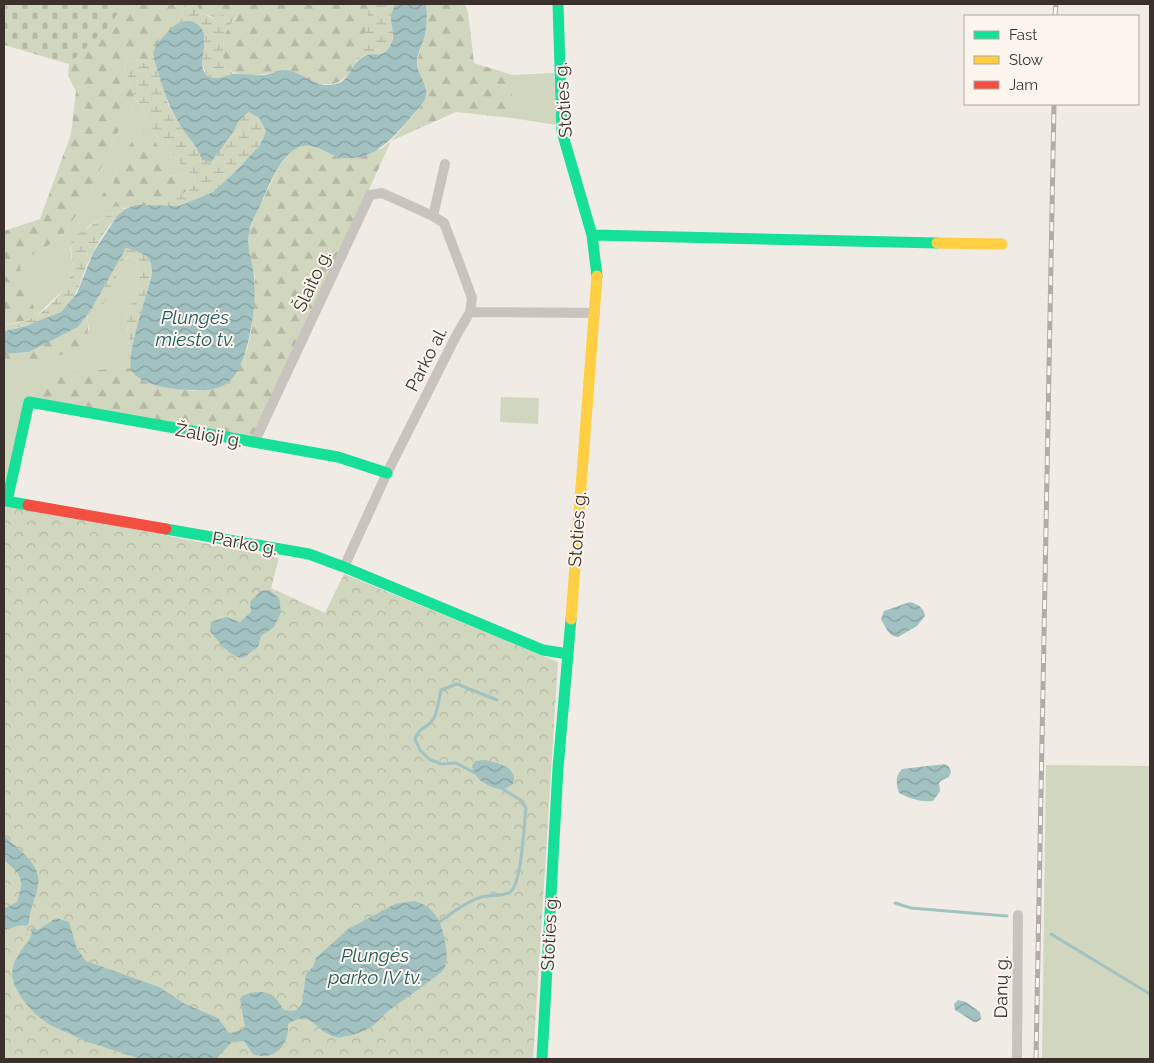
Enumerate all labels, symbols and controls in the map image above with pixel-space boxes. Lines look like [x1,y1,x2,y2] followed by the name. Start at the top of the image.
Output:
[964,15,1139,105] legend
[1009,26,1037,44] text: Fast
[1009,51,1043,69] text: Slow
[550,62,576,138] street label: Stoties g.
[1009,76,1038,94] text: Jam
[288,247,335,315] street label: Šlaito g.
[155,306,235,350] water label: Plungės miesto tv.
[401,323,451,395] street label: Parko al.
[174,418,244,451] street label: Žalioji g.
[564,491,590,567] street label: Stoties g.
[211,527,279,559] street label: Parko g.
[537,895,561,971] street label: Stoties g.
[327,944,422,988] water label: Plungės parko IV tv.
[990,955,1012,1019] street label: Danų g.

